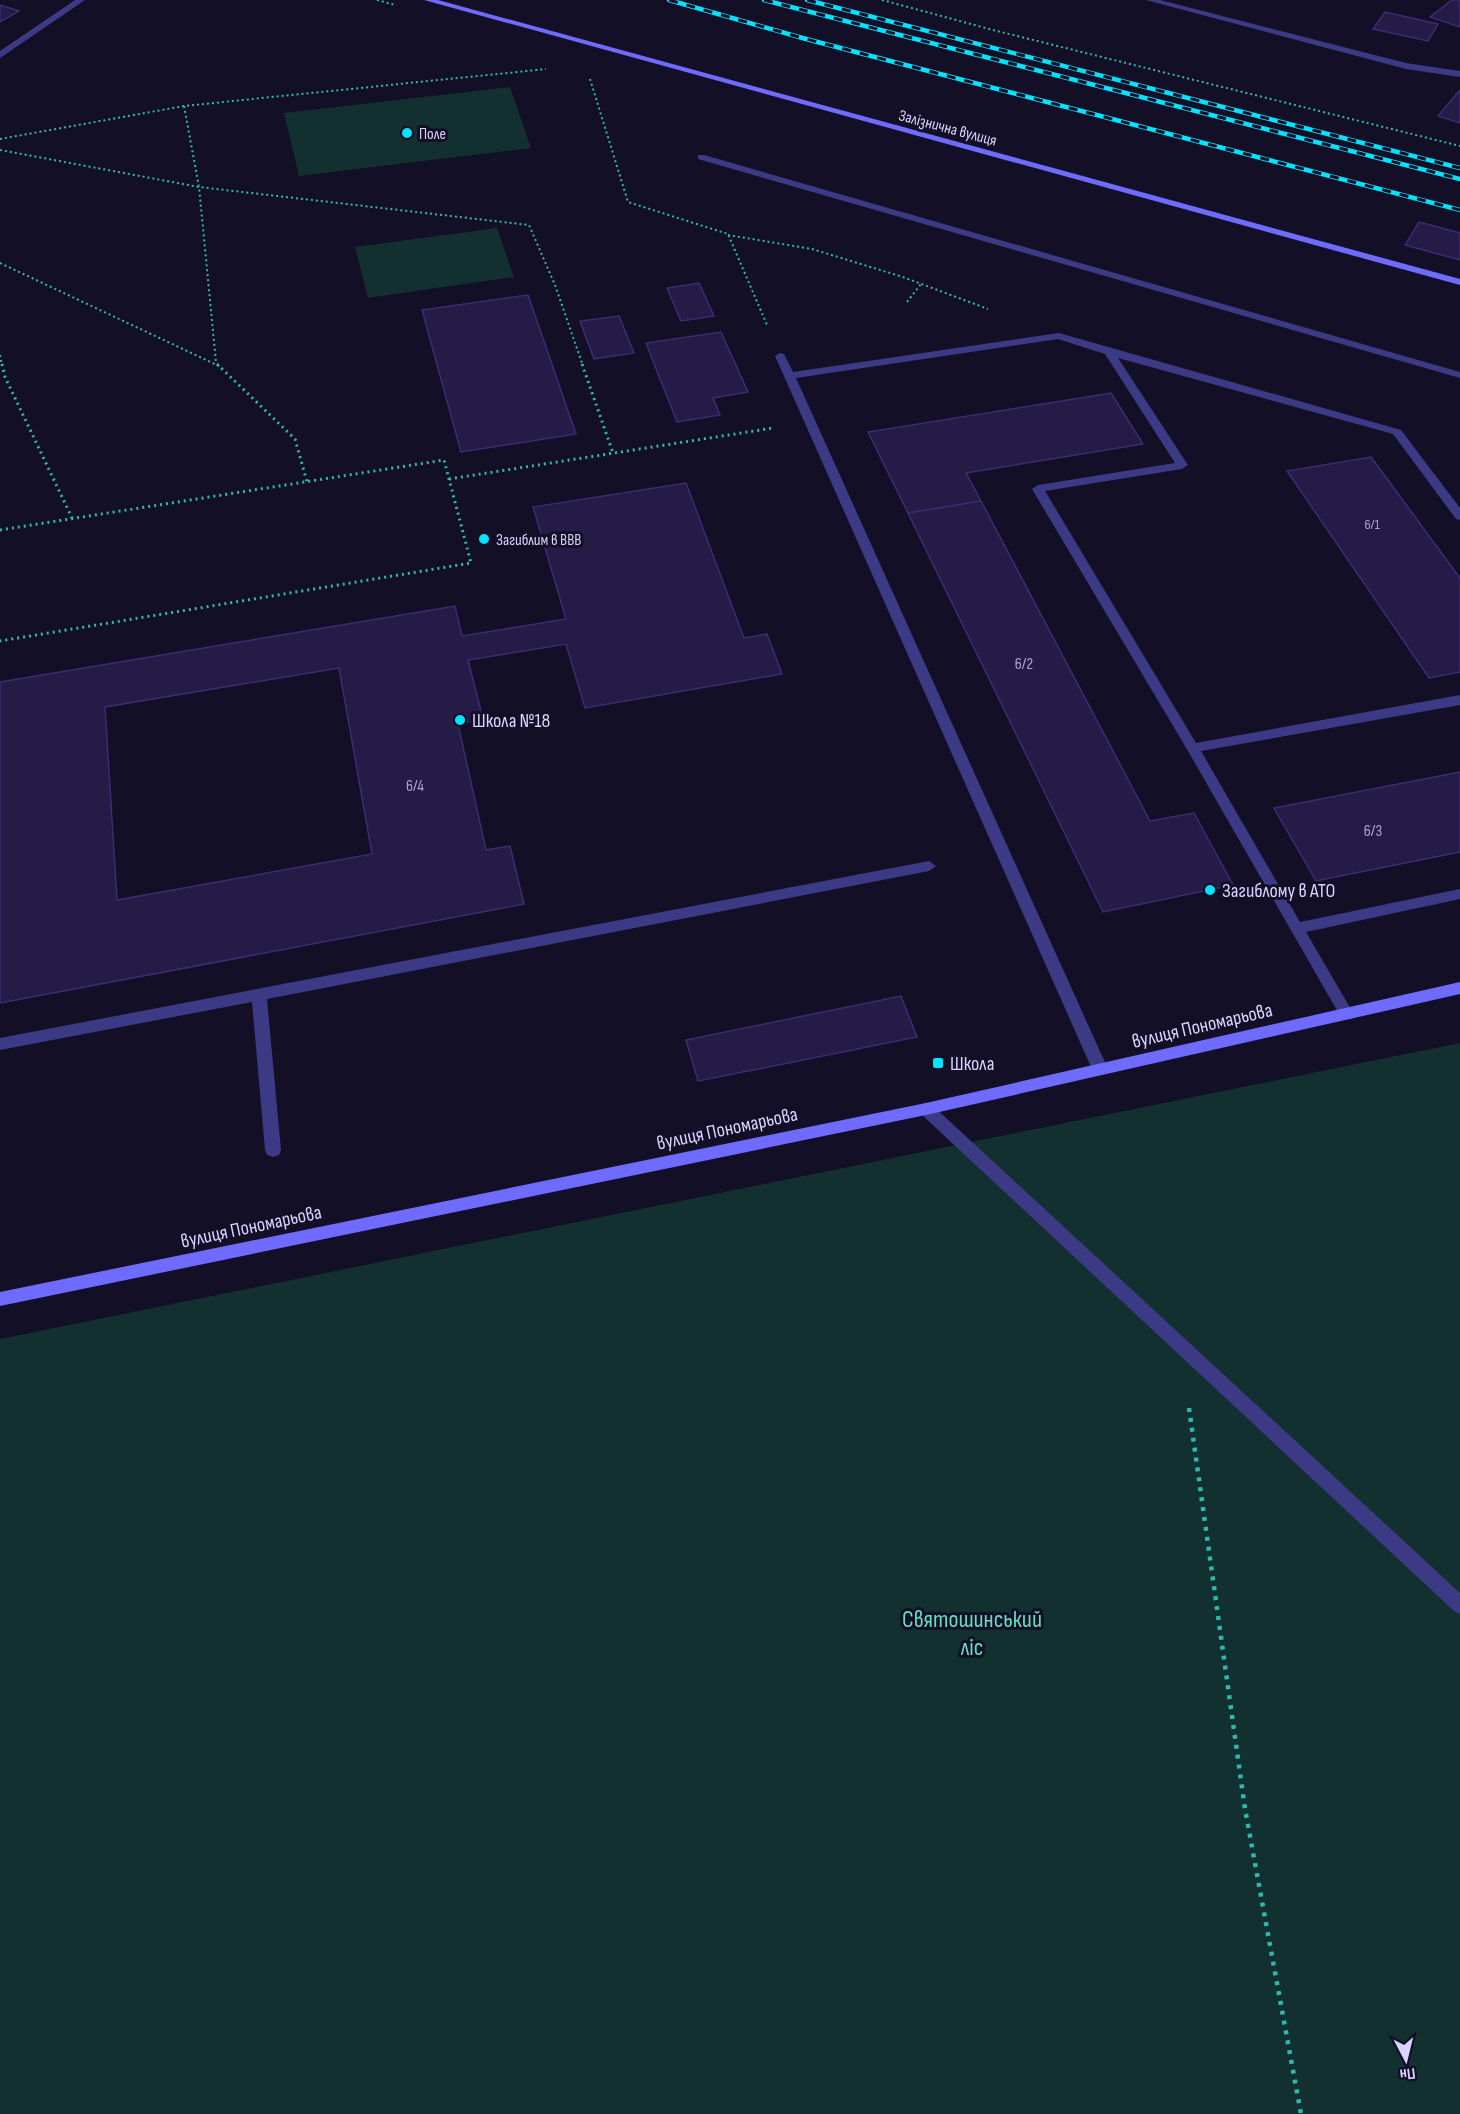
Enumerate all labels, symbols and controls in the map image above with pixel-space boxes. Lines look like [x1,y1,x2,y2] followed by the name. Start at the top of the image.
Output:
[896,106,999,151] street label: Залізнична вулиця
[419,125,446,144] place label: Поле
[400,126,414,140] marker: Поле
[1364,516,1380,533] house number: 6/1
[496,531,581,550] place label: Загиблим в ВВВ
[477,532,491,546] marker: Загиблим в ВВВ
[1015,655,1033,674] house number: 6/2
[472,709,550,733] place label: Школа №18
[453,713,467,727] marker: Школа №18
[406,777,424,796] house number: 6/4
[1364,822,1382,841] house number: 6/3
[1222,879,1335,903] place label: Загиблому в АТО
[1203,883,1217,897] marker: Загиблому в АТО
[1130,998,1275,1054] street label: вулиця Пономарьова
[950,1052,994,1076] place label: Школа
[931,1056,945,1070] marker: Школа
[655,1102,800,1156] street label: вулиця Пономарьова
[179,1200,324,1254] street label: вулиця Пономарьова
[902,1605,1042,1662] park label: Святошинський ліс
[1376,2030,1436,2090] north arrow
[1399,2063,1416,2084] text: Пн

